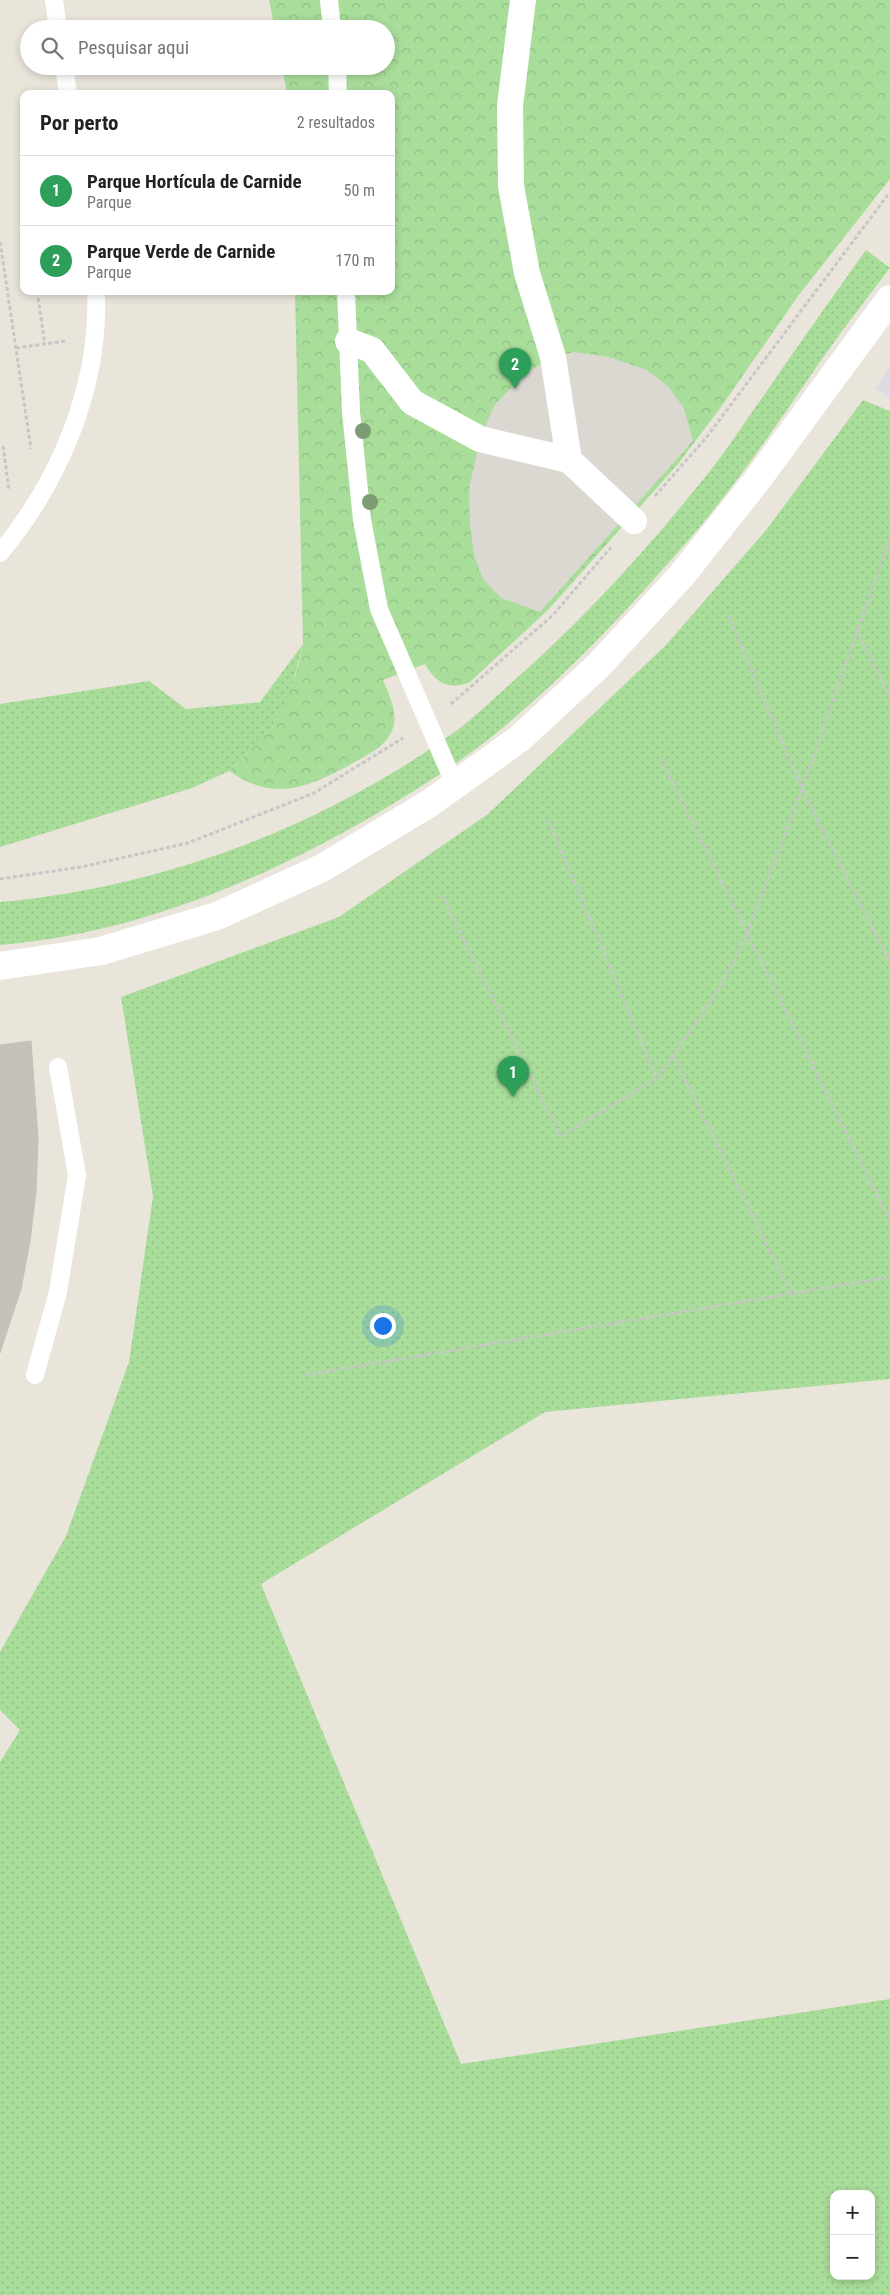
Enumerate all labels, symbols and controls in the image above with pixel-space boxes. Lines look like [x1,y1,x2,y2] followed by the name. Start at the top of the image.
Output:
[20,20,395,75] search box
[38,34,66,62] icon: search
[78,36,189,59] text: Pesquisar aqui
[40,111,119,135] text: Por perto
[297,113,375,132] text: 2 resultados
[87,170,302,193] text: Parque Hortícula de Carnide
[52,181,60,200] text: 1
[343,181,375,200] text: 50 m
[87,193,131,212] text: Parque
[87,240,275,263] text: Parque Verde de Carnide
[52,251,60,270] text: 2
[336,251,375,270] text: 170 m
[87,263,131,282] text: Parque
[499,348,531,389] pin: 2
[497,1056,529,1097] pin: 1
[370,1313,396,1339] your location
[830,2190,875,2280] map controls
[830,2190,875,2235] button: +
[830,2235,875,2280] button: −

